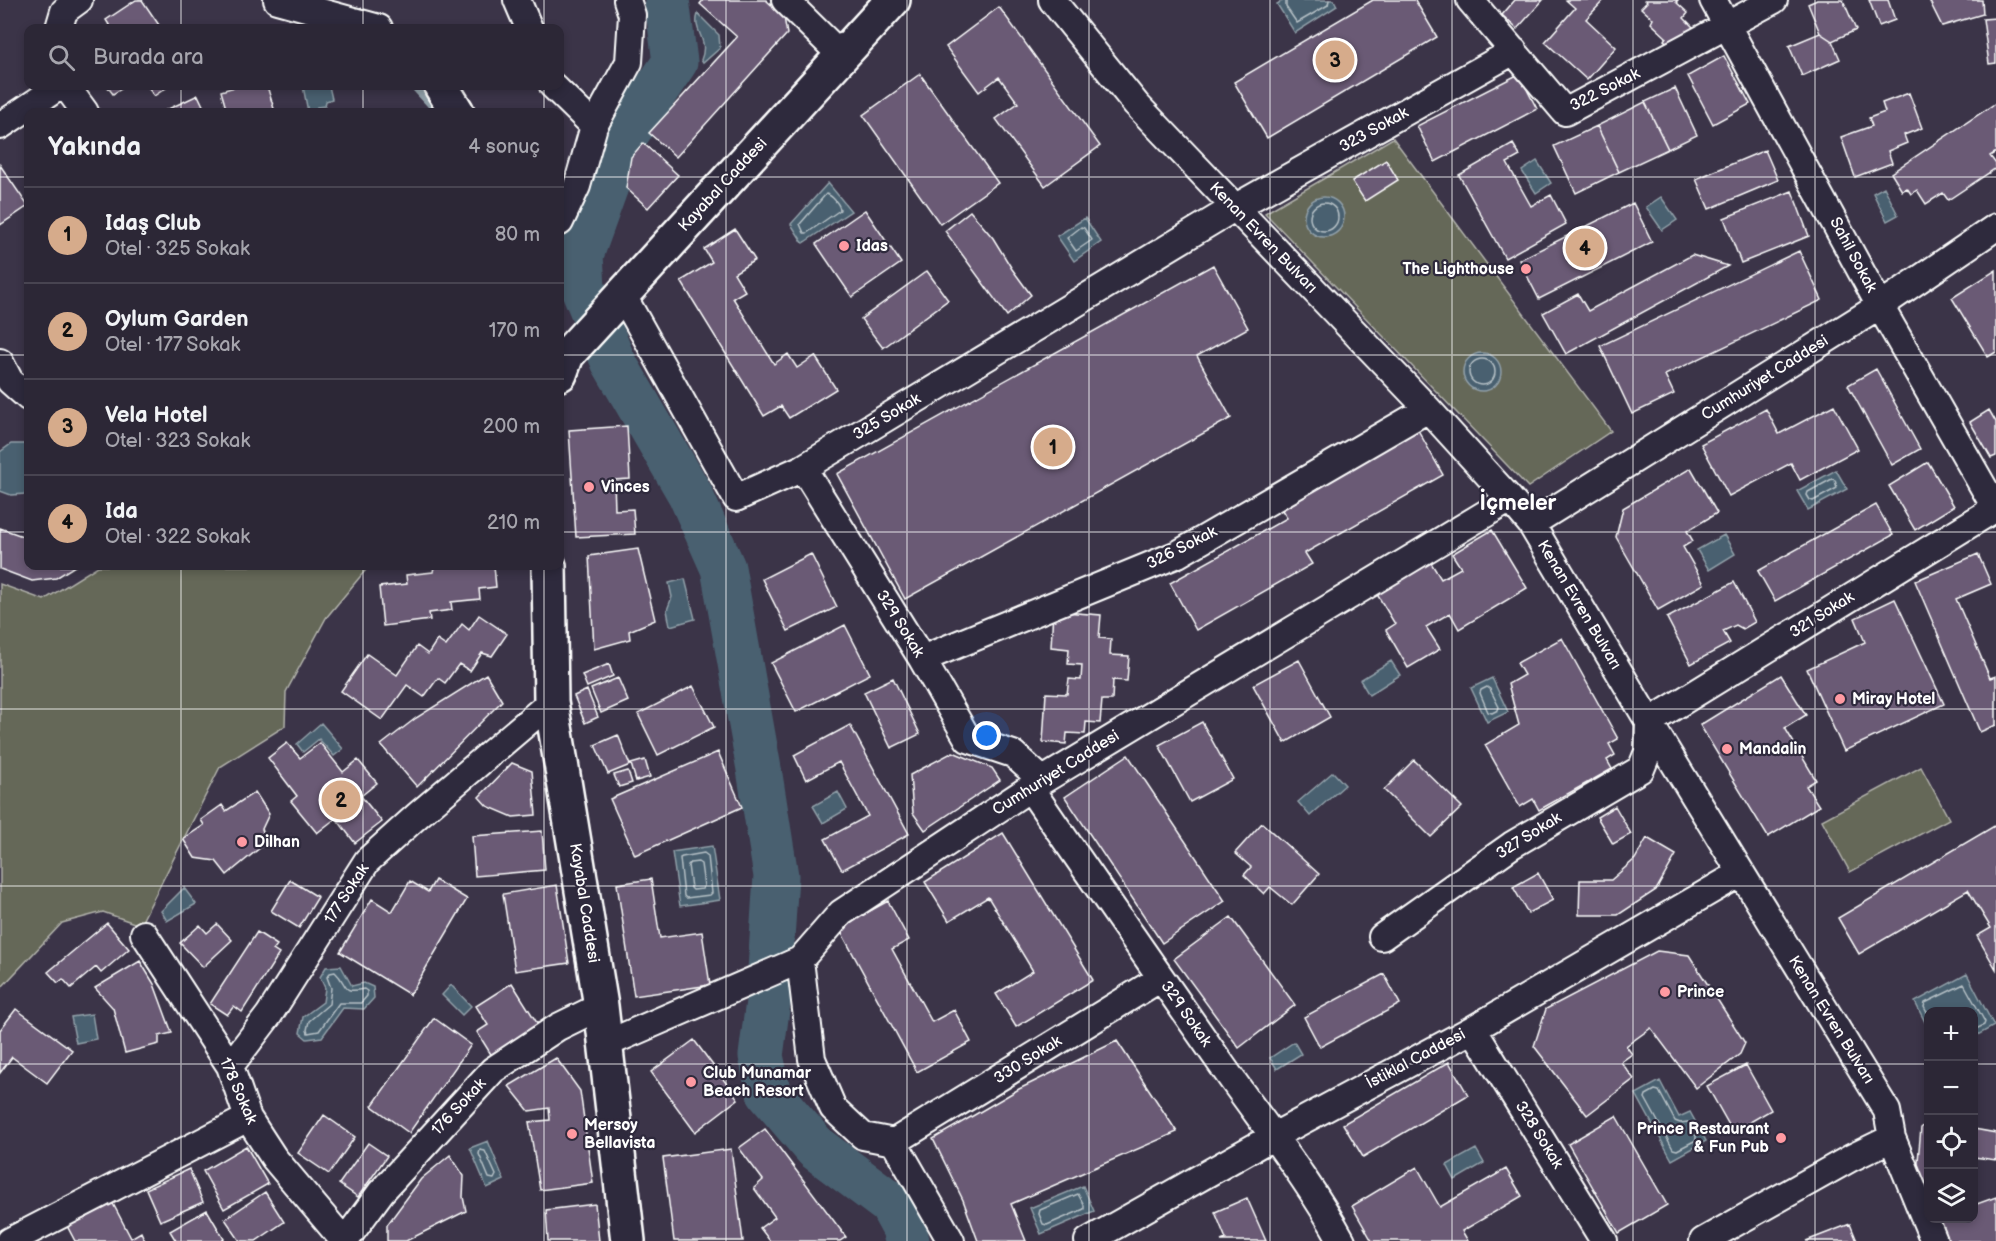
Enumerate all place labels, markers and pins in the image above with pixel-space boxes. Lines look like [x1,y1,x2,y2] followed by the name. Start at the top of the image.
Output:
[1316,38,1354,82] pin: 3
[1566,226,1604,270] pin: 4
[856,237,888,256] place label: Idas
[837,239,851,253] marker: Idas
[1402,260,1514,279] place label: The Lighthouse
[1519,262,1533,276] marker: The Lighthouse
[1034,424,1072,470] pin: 1
[601,478,650,497] place label: Vinces
[582,480,596,494] marker: Vinces
[1852,690,1935,709] place label: Miray Hotel
[1833,692,1847,706] marker: Miray Hotel
[1739,740,1806,759] place label: Mandalin
[1720,742,1734,756] marker: Mandalin
[322,778,360,822] pin: 2
[254,833,300,852] place label: Dilhan
[235,835,249,849] marker: Dilhan
[1677,983,1724,1002] place label: Prince
[1658,985,1672,999] marker: Prince
[703,1064,812,1101] place label: Club Munamar Beach Resort
[684,1075,698,1089] marker: Club Munamar Beach Resort
[584,1116,655,1153] place label: Mersoy Bellavista
[1637,1120,1770,1157] place label: Prince Restaurant & Fun Pub
[565,1127,579,1141] marker: Mersoy Bellavista
[1774,1131,1788,1145] marker: Prince Restaurant & Fun Pub

